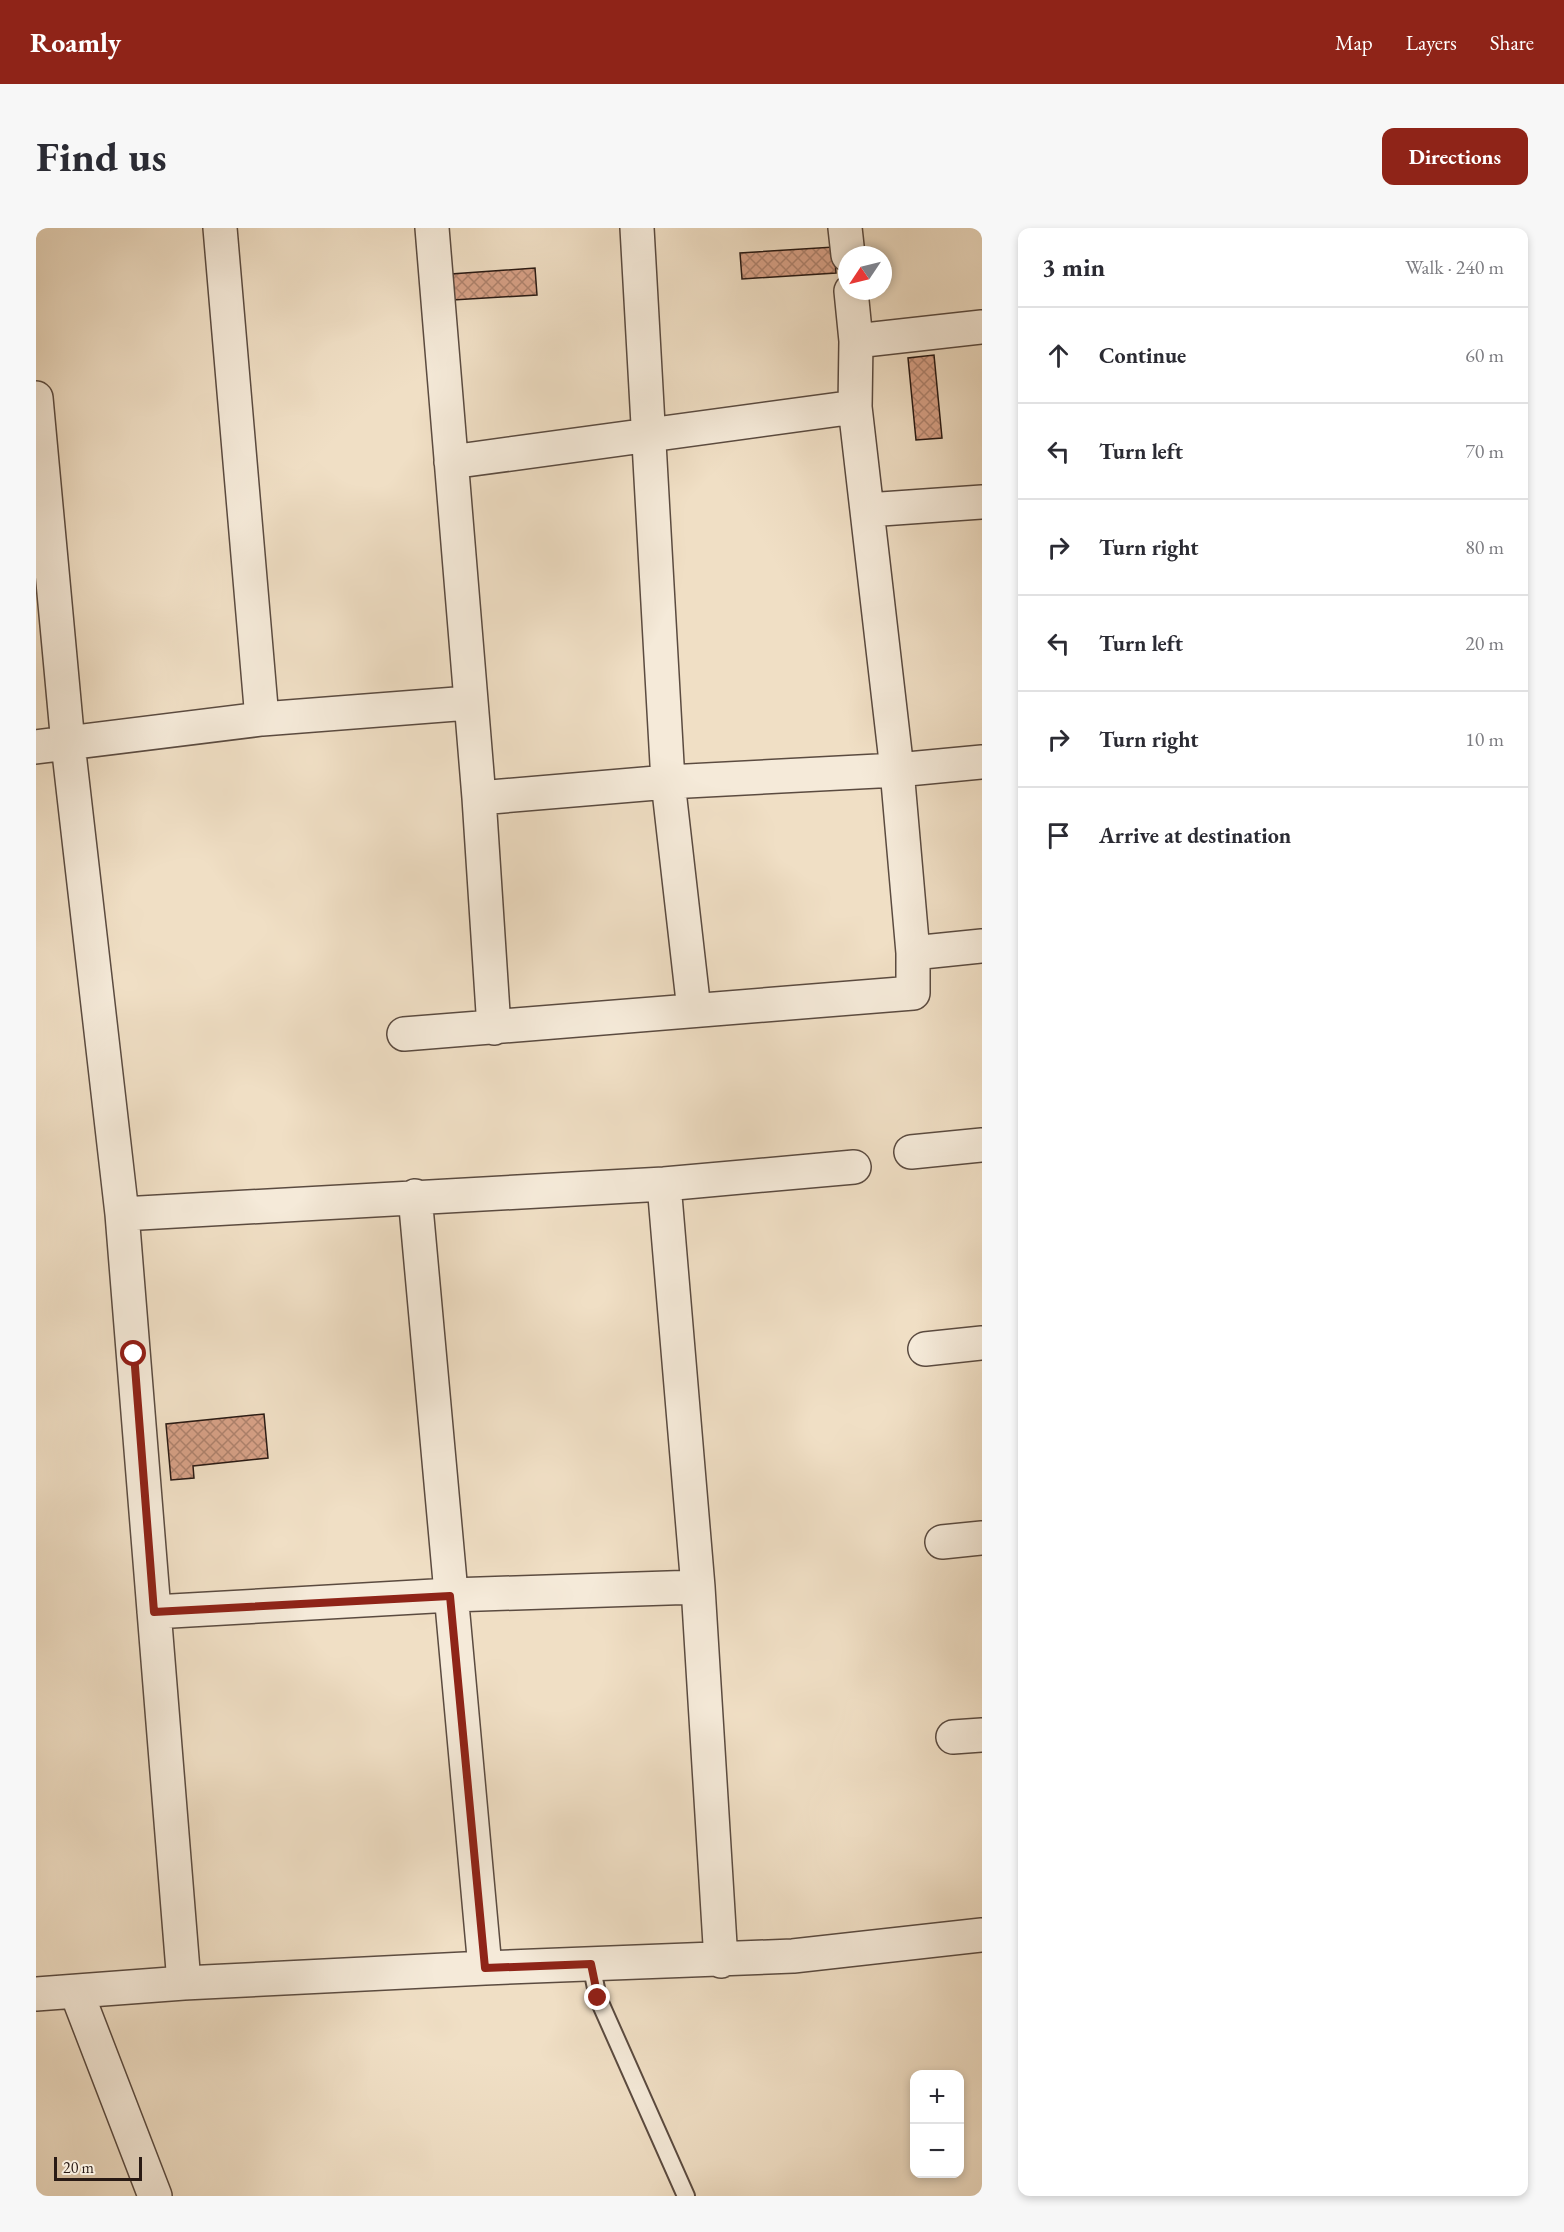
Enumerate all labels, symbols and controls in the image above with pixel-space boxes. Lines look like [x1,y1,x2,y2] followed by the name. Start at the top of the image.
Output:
[30,24,121,60] text: Roamly
[1335,29,1373,56] text: Map
[1406,29,1457,56] text: Layers
[1490,29,1534,56] text: Share
[1382,128,1528,185] button: Directions
[36,129,167,184] text: Find us
[838,246,892,300] north arrow
[1042,250,1105,284] text: 3 min
[1405,254,1504,280] text: Walk · 240 m
[1042,339,1075,372] icon: ahead
[1099,341,1186,370] text: Continue
[1465,342,1504,368] text: 60 m
[1042,435,1075,468] icon: left
[1099,437,1183,466] text: Turn left
[1465,438,1504,464] text: 70 m
[1042,531,1075,564] icon: right
[1099,533,1198,562] text: Turn right
[1465,534,1504,560] text: 80 m
[1042,627,1075,660] icon: left
[1099,629,1183,658] text: Turn left
[1465,630,1504,656] text: 20 m
[1042,723,1075,756] icon: right
[1099,725,1198,754] text: Turn right
[1465,726,1504,752] text: 10 m
[1042,819,1075,852] icon: arrive
[1099,821,1291,850] text: Arrive at destination
[120,1340,146,1366] route start
[584,1984,610,2010] route end
[910,2070,964,2178] map controls
[910,2070,964,2124] button: +
[910,2124,964,2178] button: −
[54,2154,142,2182] scale bar
[63,2157,94,2178] text: 20 m

